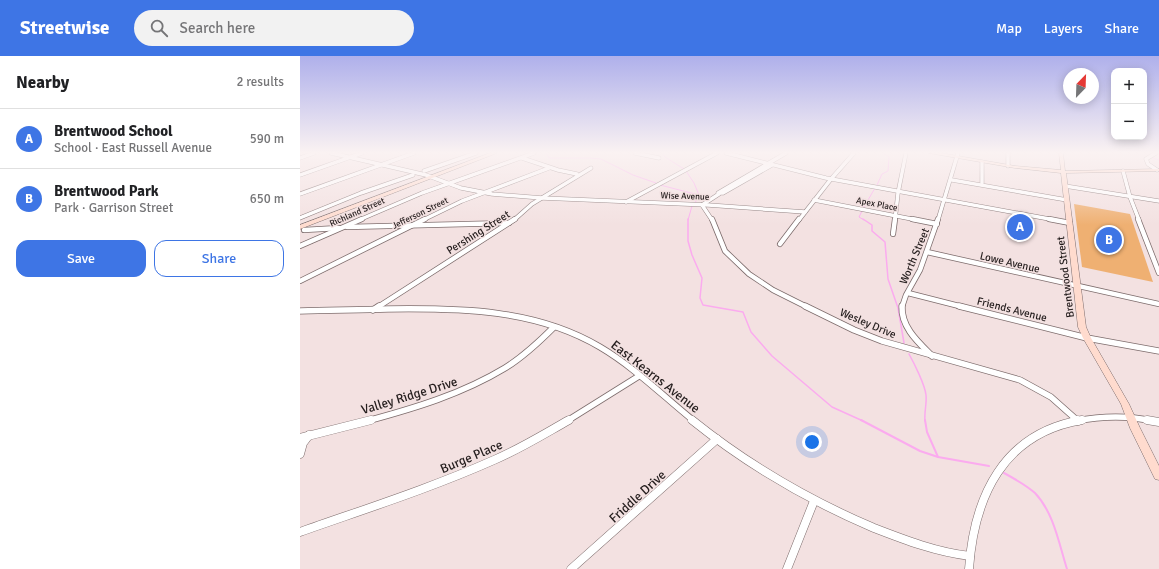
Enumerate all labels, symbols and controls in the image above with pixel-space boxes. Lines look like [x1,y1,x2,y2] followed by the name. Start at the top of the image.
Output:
[134,10,414,46] search box
[20,16,110,40] text: Streetwise
[148,17,170,39] icon: search
[180,19,255,37] text: Search here
[996,20,1022,37] text: Map
[1044,20,1083,37] text: Layers
[1105,20,1139,37] text: Share
[1063,68,1099,104] north arrow
[1111,68,1147,140] map controls
[1111,68,1147,104] button: +
[16,72,69,93] text: Nearby
[236,74,284,90] text: 2 results
[1111,104,1147,140] button: −
[54,122,173,140] text: Brentwood School
[25,131,33,147] text: A
[250,131,284,147] text: 590 m
[54,140,212,156] text: School · East Russell Avenue
[54,182,159,200] text: Brentwood Park
[660,190,710,203] street label: Wise Avenue
[25,191,33,207] text: B
[250,191,284,207] text: 650 m
[328,195,387,230] street label: Richland Street
[390,195,450,232] street label: Jefferson Street
[855,195,899,214] street label: Apex Place
[54,200,173,216] text: Park · Garrison Street
[444,208,512,257] street label: Pershing Street
[1007,212,1033,242] pin: A
[1096,225,1122,255] pin: B
[897,226,932,286] street label: Worth Street
[1054,235,1077,318] street label: Brentwood Street
[16,240,146,277] button: Save
[154,240,284,277] button: Share
[979,249,1041,276] street label: Lowe Avenue
[976,295,1048,324] street label: Friends Avenue
[838,306,898,341] street label: Wesley Drive
[608,337,703,417] street label: East Kearns Avenue
[359,374,459,418] street label: Valley Ridge Drive
[802,432,822,452] your location
[438,437,505,477] street label: Burge Place
[606,467,669,526] street label: Friddle Drive

